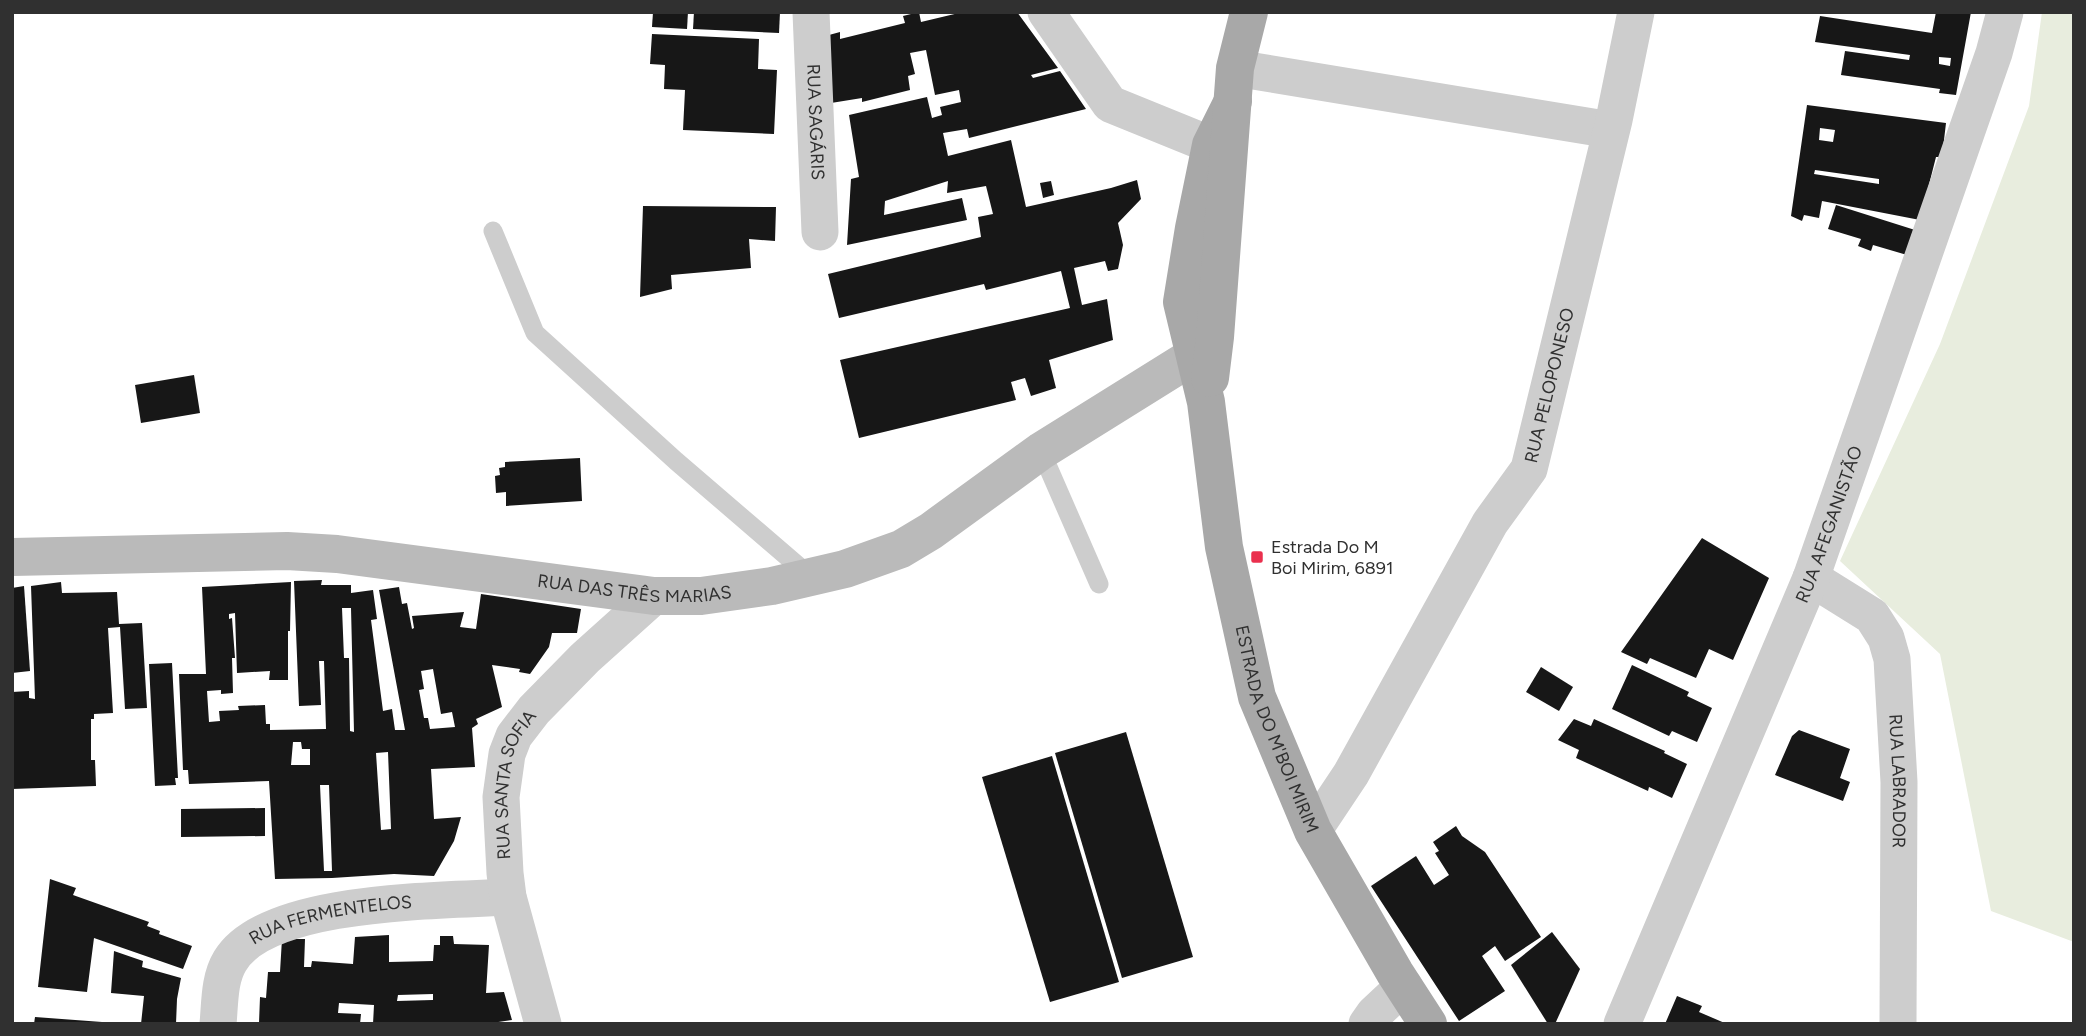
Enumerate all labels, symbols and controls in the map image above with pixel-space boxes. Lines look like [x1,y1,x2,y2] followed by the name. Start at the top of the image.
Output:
[802,63,829,181] street label: RUA SAGÁRIS
[1520,306,1579,465] street label: RUA PELOPONESO
[1791,443,1867,606] street label: RUA AFEGANISTÃO
[1271,536,1393,579] place label: Estrada Do M Boi Mirim, 6891
[1249,549,1265,565] marker: Estrada Do M Boi Mirim, 6891
[536,570,733,607] street label: RUA DAS TRÊS MARIAS
[1231,623,1324,836] street label: ESTRADA DO M'BOI MIRIM
[490,706,541,860] street label: RUA SANTA SOFIA
[1884,713,1910,848] street label: RUA LABRADOR
[245,891,413,949] street label: RUA FERMENTELOS

